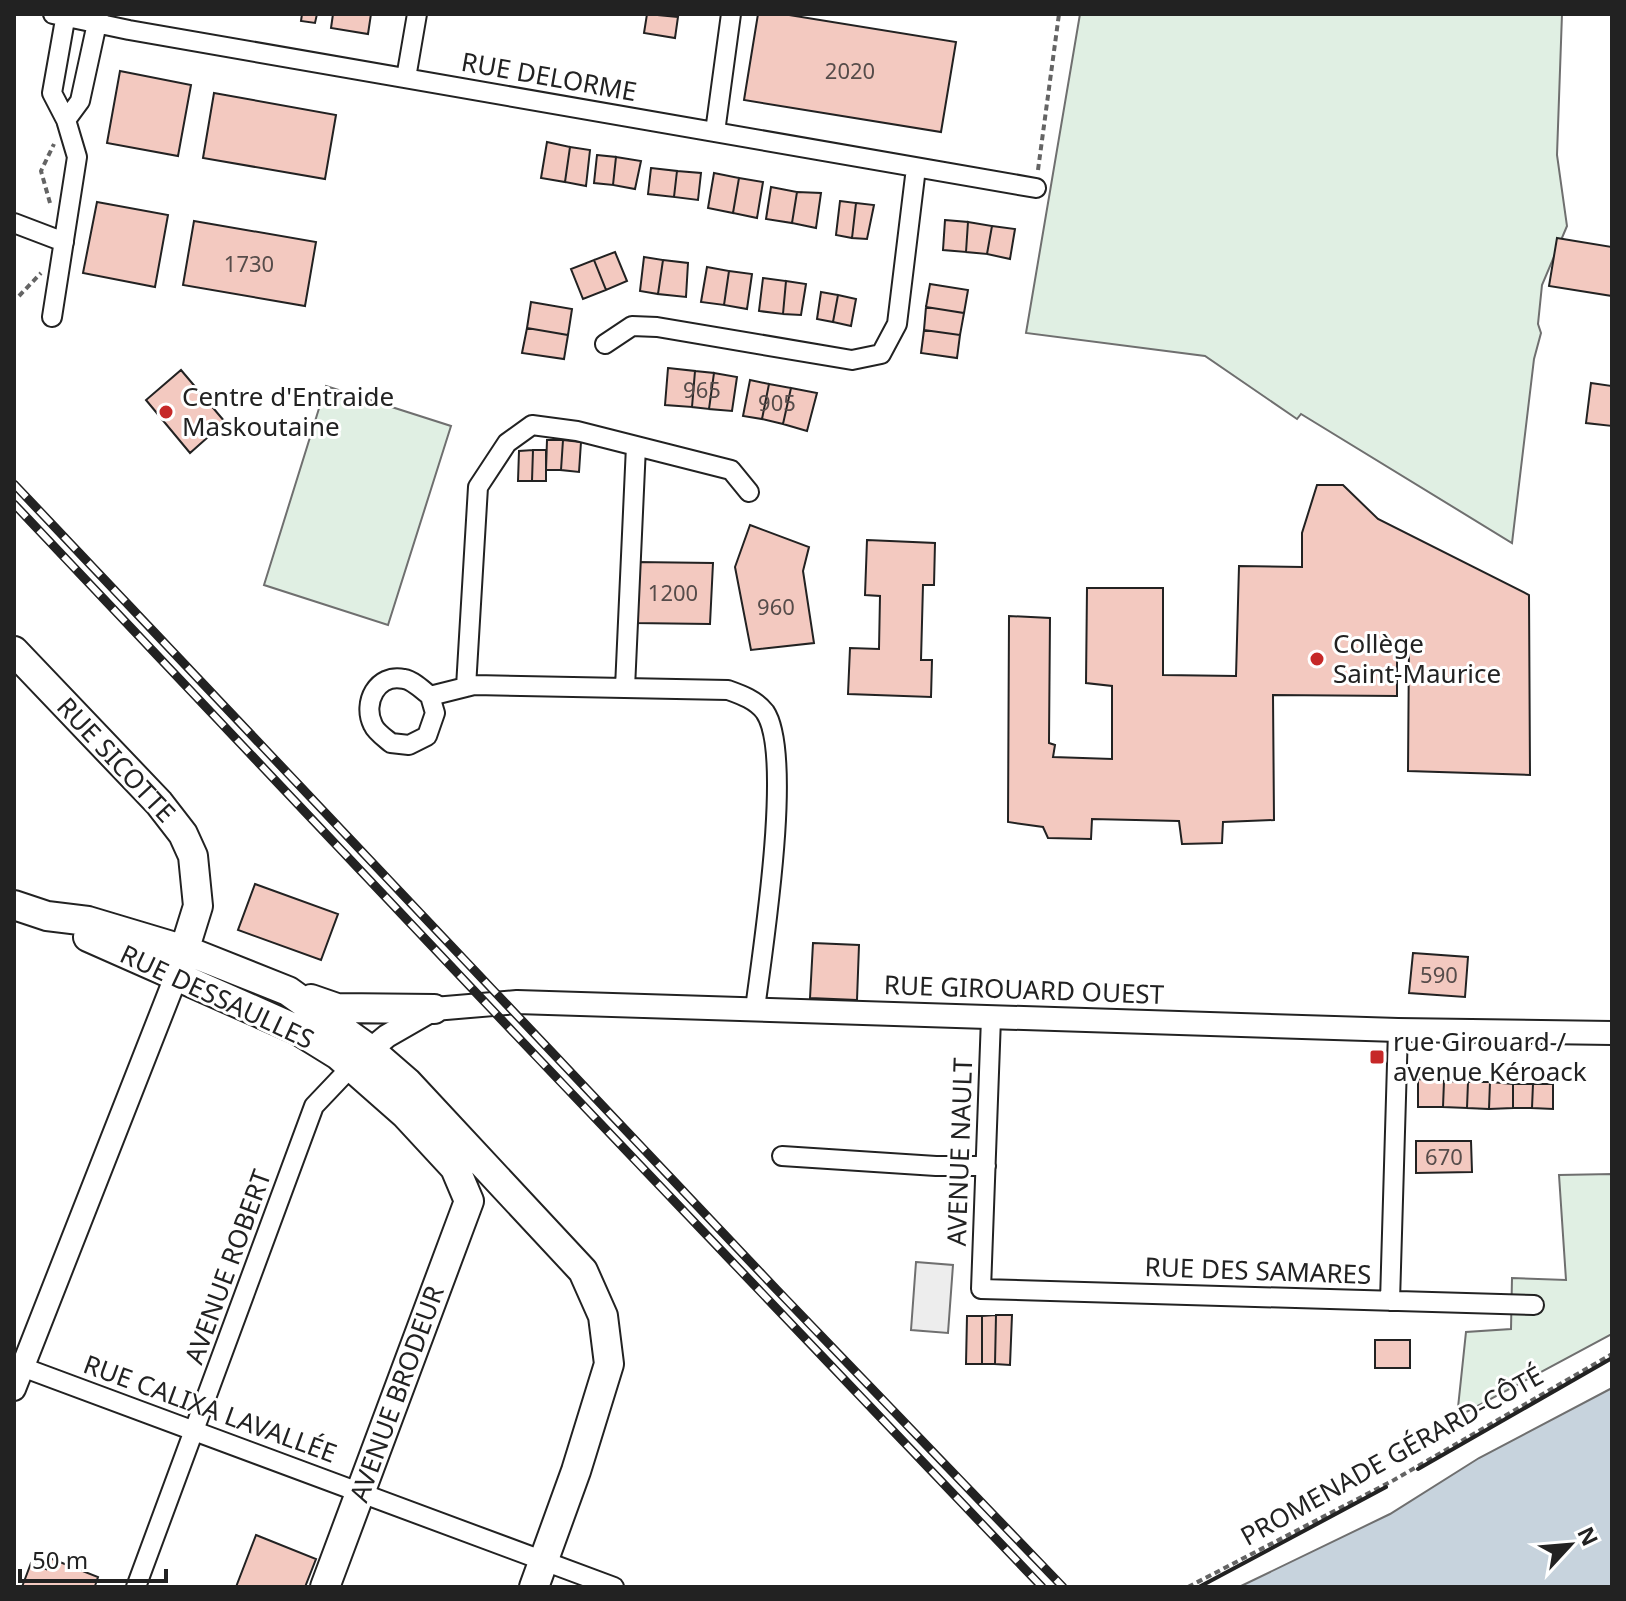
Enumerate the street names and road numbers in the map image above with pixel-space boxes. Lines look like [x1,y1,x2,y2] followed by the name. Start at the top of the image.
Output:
[459,43,640,109] street label: RUE DELORME
[49,689,184,830] street label: RUE SICOTTE
[115,935,320,1057] street label: RUE DESSAULLES
[883,966,1165,1012] street label: RUE GIROUARD OUEST
[938,1057,980,1247] street label: AVENUE NAULT
[175,1164,279,1369] street label: AVENUE ROBERT
[1144,1248,1372,1292] street label: RUE DES SAMARES
[340,1281,452,1507] street label: AVENUE BRODEUR
[79,1345,342,1471] street label: RUE CALIXA LAVALLÉE
[1234,1357,1549,1553] street label: PROMENADE GÉRARD-CÔTÉ

